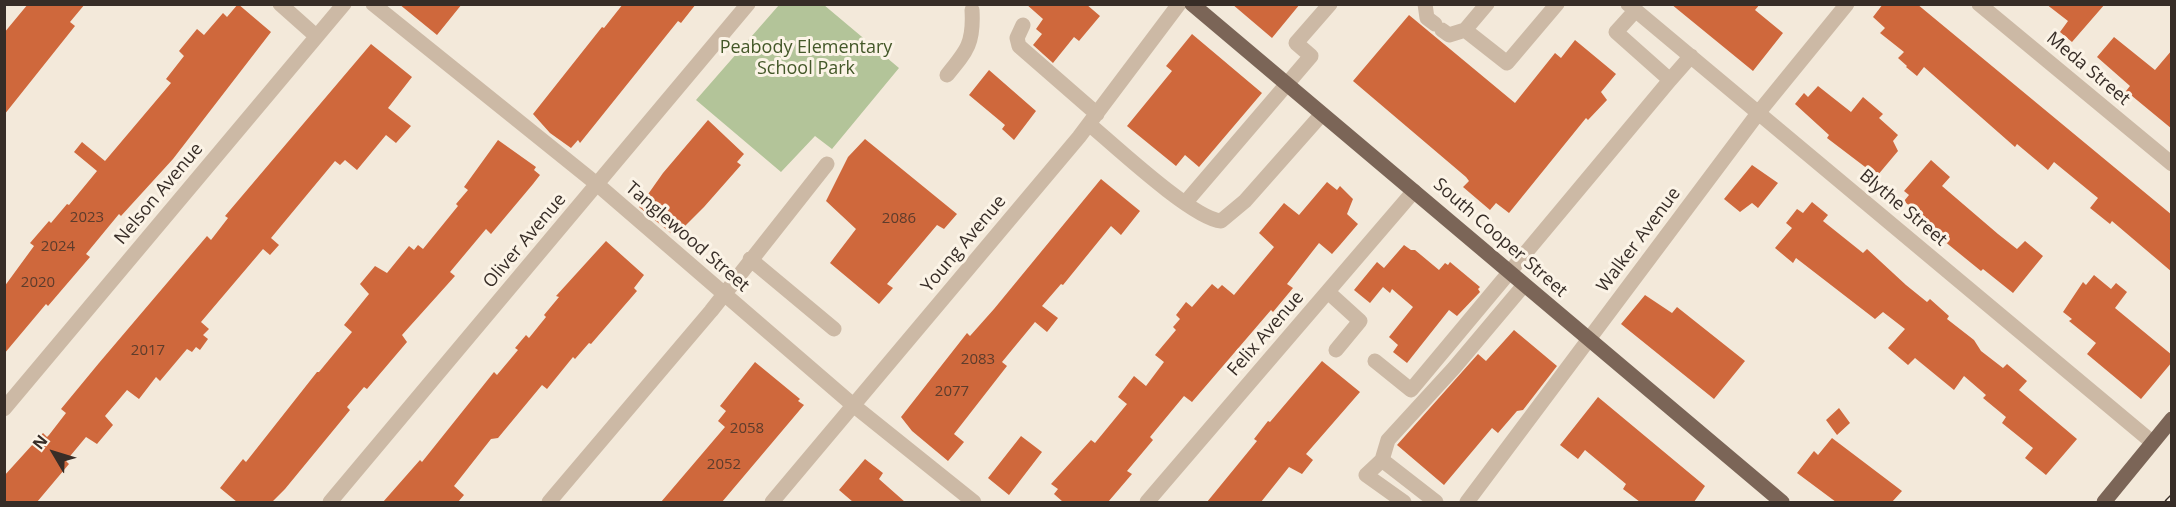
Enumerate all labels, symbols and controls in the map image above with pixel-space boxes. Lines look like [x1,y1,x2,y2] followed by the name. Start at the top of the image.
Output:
[2042,28,2134,110] street label: Meda Street
[720,37,892,80] park label: Peabody Elementary School Park
[110,139,208,249] street label: Nelson Avenue
[1855,165,1951,251] street label: Blythe Street
[1429,174,1571,302] street label: South Cooper Street
[621,177,753,297] street label: Tanglewood Street
[1593,183,1685,297] street label: Walker Avenue
[479,189,571,293] street label: Oliver Avenue
[917,191,1011,297] street label: Young Avenue
[70,209,104,227] house number: 2023
[882,210,916,228] house number: 2086
[41,238,75,256] house number: 2024
[21,274,55,292] house number: 2020
[1223,287,1309,381] street label: Felix Avenue
[131,342,165,360] house number: 2017
[961,351,995,369] house number: 2083
[935,383,969,401] house number: 2077
[730,420,764,438] house number: 2058
[24,423,84,483] north arrow
[27,430,52,454] text: N
[707,456,741,474] house number: 2052

